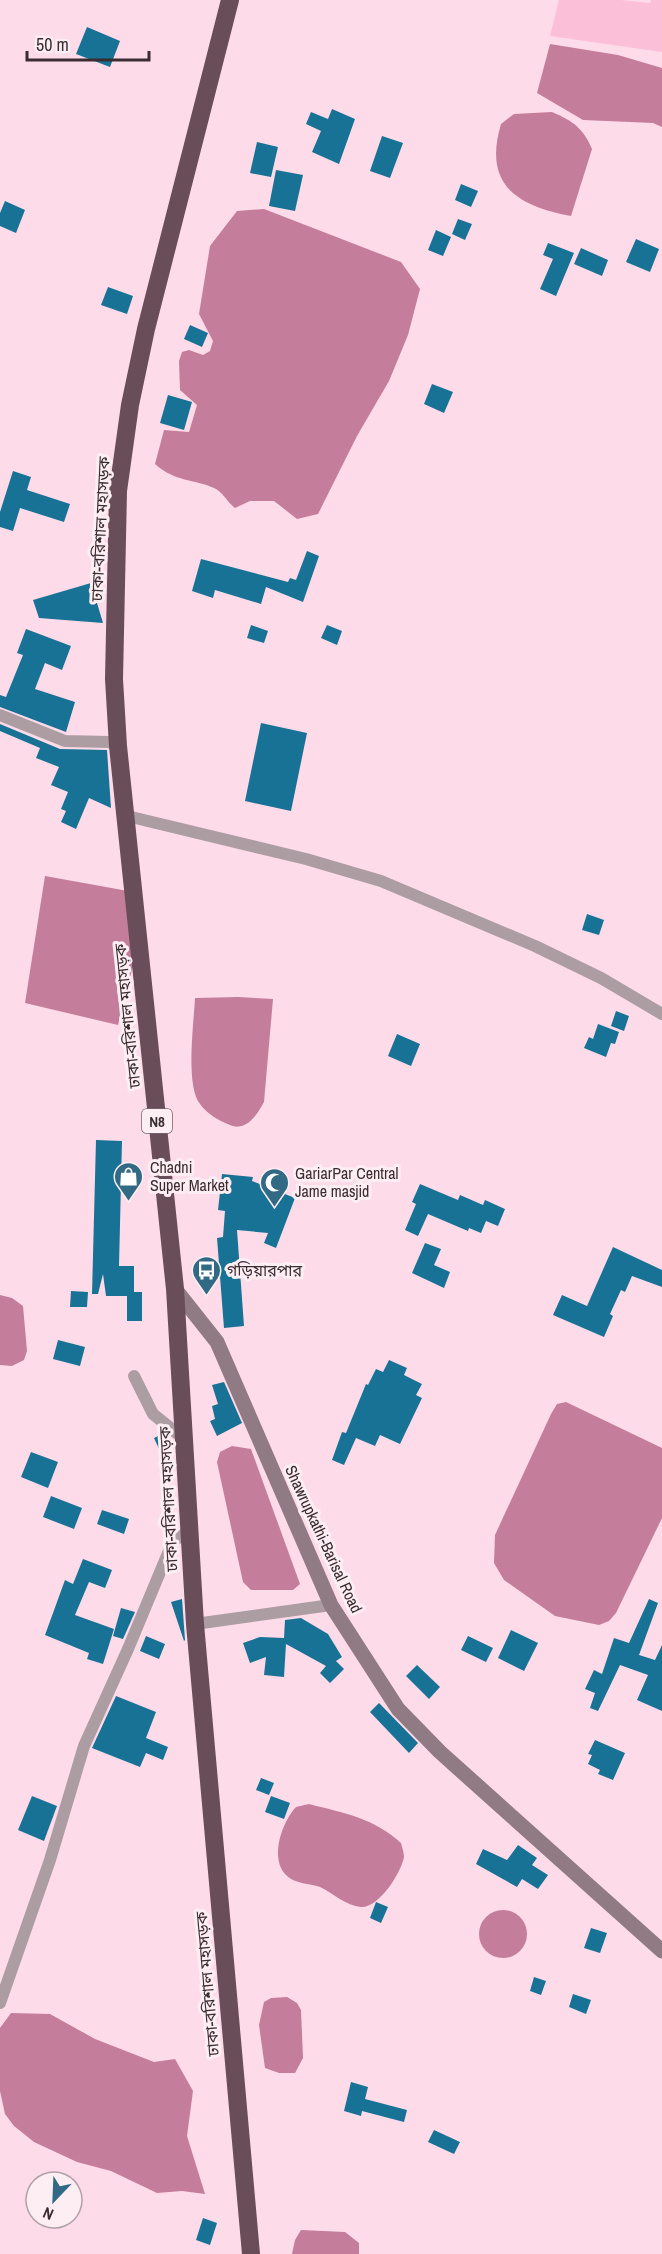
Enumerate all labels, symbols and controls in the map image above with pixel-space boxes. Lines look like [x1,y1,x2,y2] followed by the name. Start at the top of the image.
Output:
[27,24,148,62] scale bar
[36,32,69,57] text: 50 m
[85,455,115,603] street label: ঢাকা-বরিশাল মহাসড়ক
[108,942,146,1090] street label: ঢাকা-বরিশাল মহাসড়ক
[142,1109,172,1133] road number: N8
[150,1156,229,1196] place label: Chadni Super Market
[113,1160,145,1202] shop icon: Chadni Super Market
[295,1162,399,1202] place label: GariarPar Central Jame masjid
[258,1166,290,1208] mosque icon: GariarPar Central Jame masjid
[190,1254,222,1296] bus stop icon: গড়িয়ারপার
[227,1259,303,1281] place label: গড়িয়ারপার
[153,1425,183,1573] street label: ঢাকা-বরিশাল মহাসড়ক
[280,1462,368,1616] street label: Shawrupkathi-Barisal Road
[190,1910,224,2058] street label: ঢাকা-বরিশাল মহাসড়ক
[24,2170,84,2230] north arrow
[39,2202,57,2226] text: N

